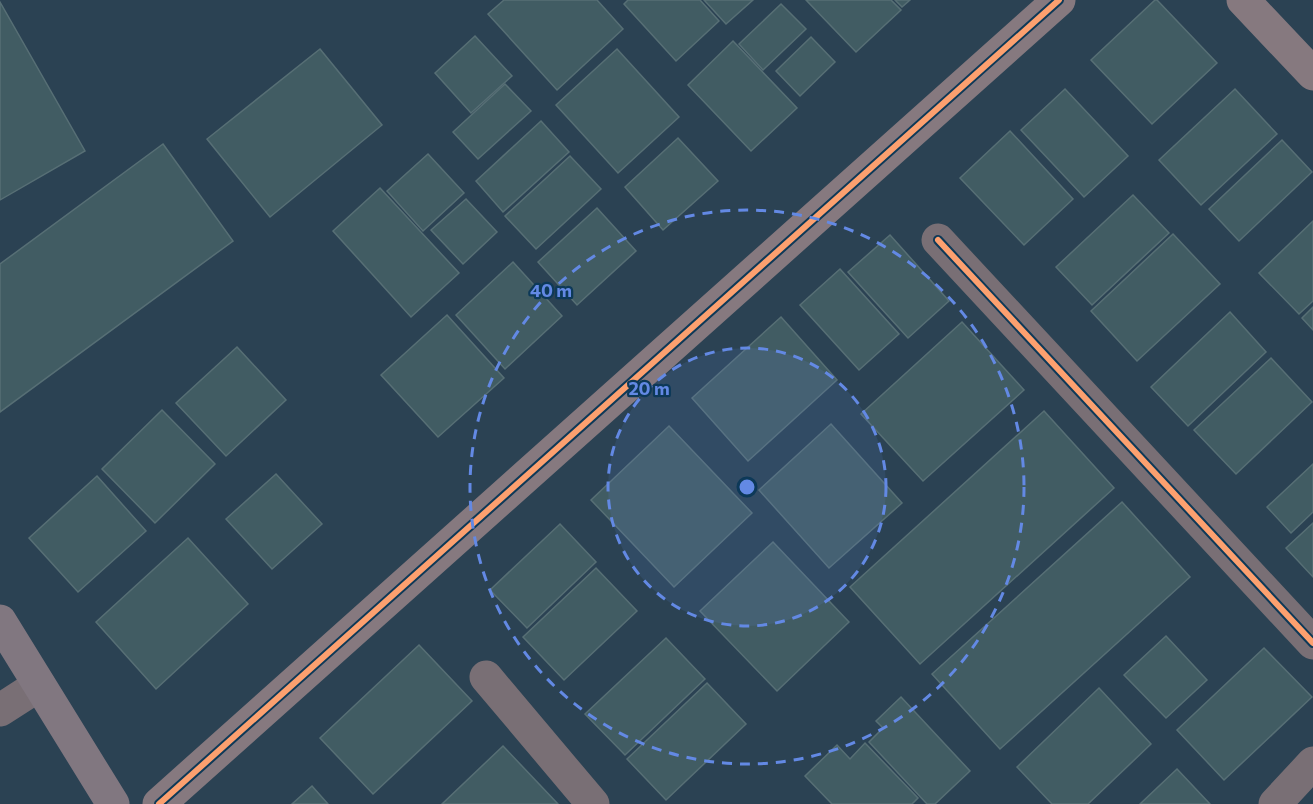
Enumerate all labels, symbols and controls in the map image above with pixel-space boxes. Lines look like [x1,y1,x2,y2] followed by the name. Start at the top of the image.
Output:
[530,279,572,301] text: 40 m
[628,377,670,399] text: 20 m
[737,477,757,497] centre of rings

